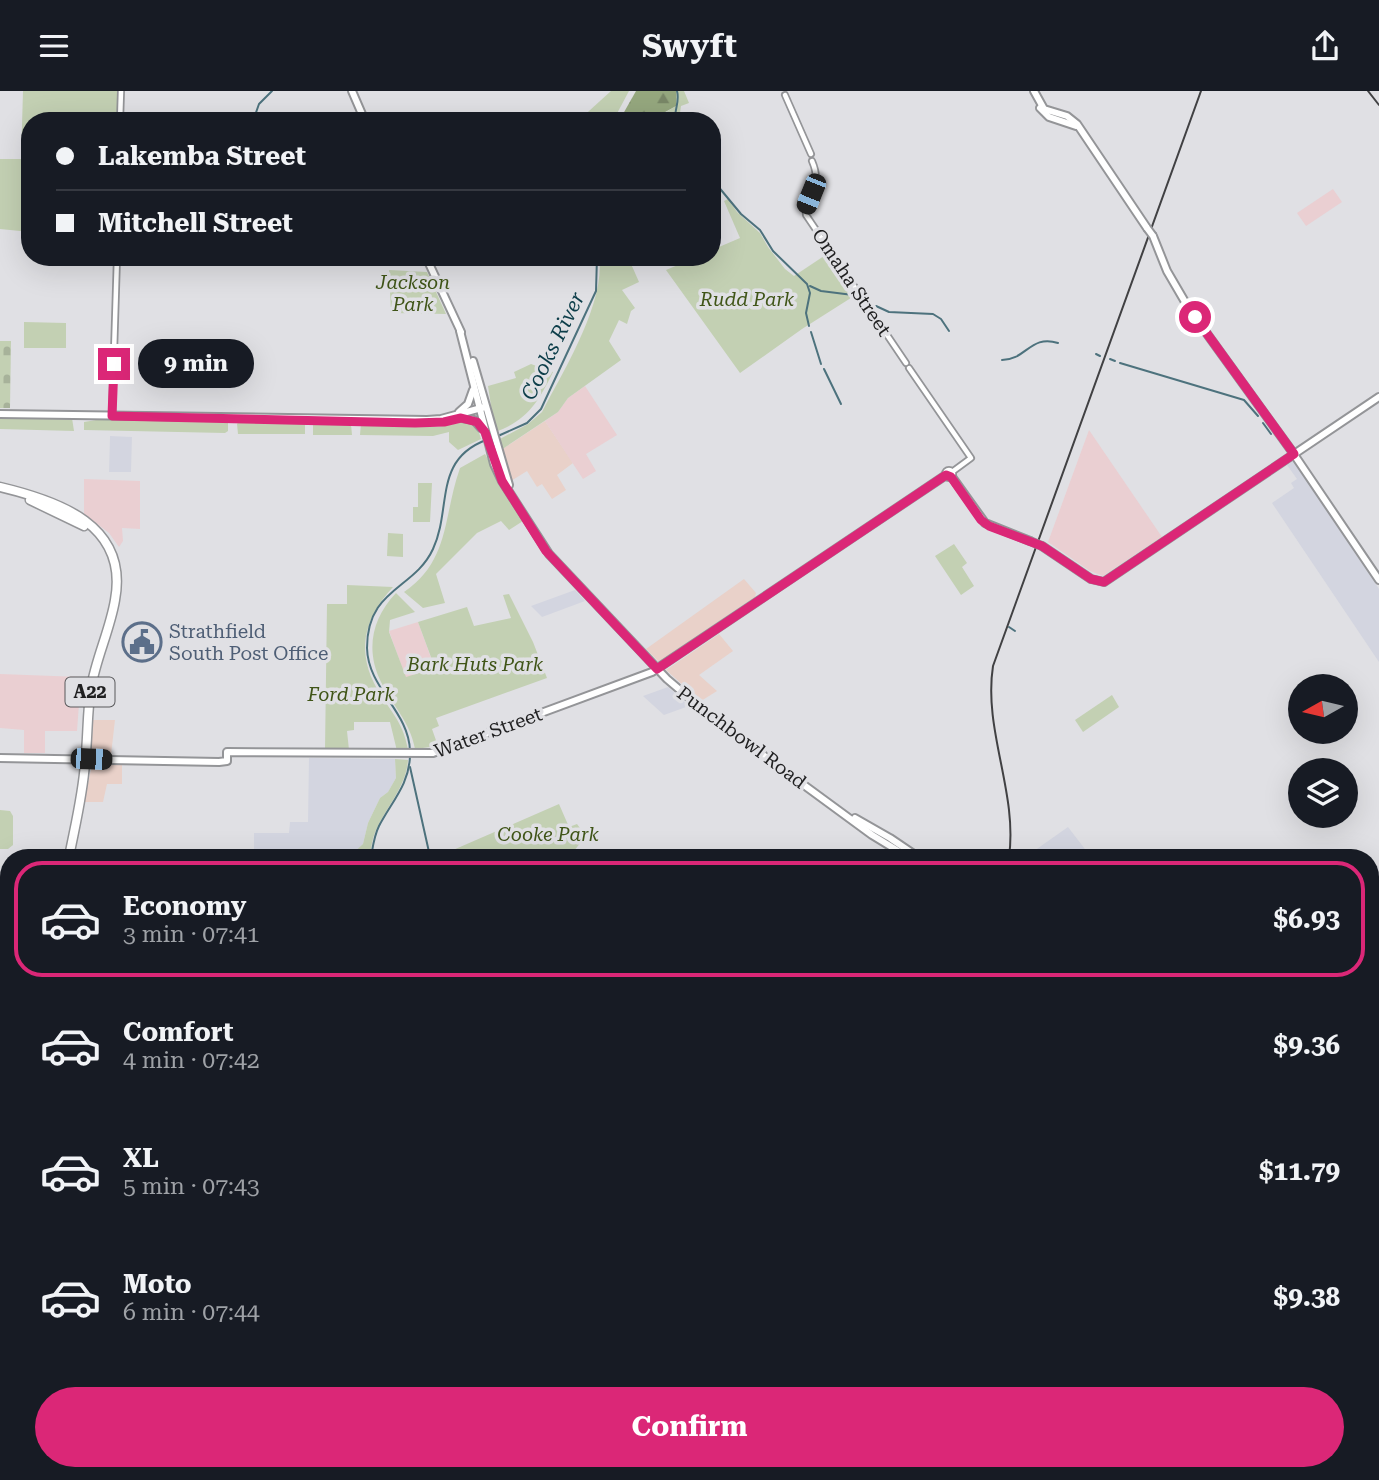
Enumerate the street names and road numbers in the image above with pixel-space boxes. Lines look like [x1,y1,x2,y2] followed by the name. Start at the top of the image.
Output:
[807,224,896,340] street label: Omaha Street
[66,677,114,707] road number: A22
[673,681,811,793] street label: Punchbowl Road
[431,702,545,763] street label: Water Street

